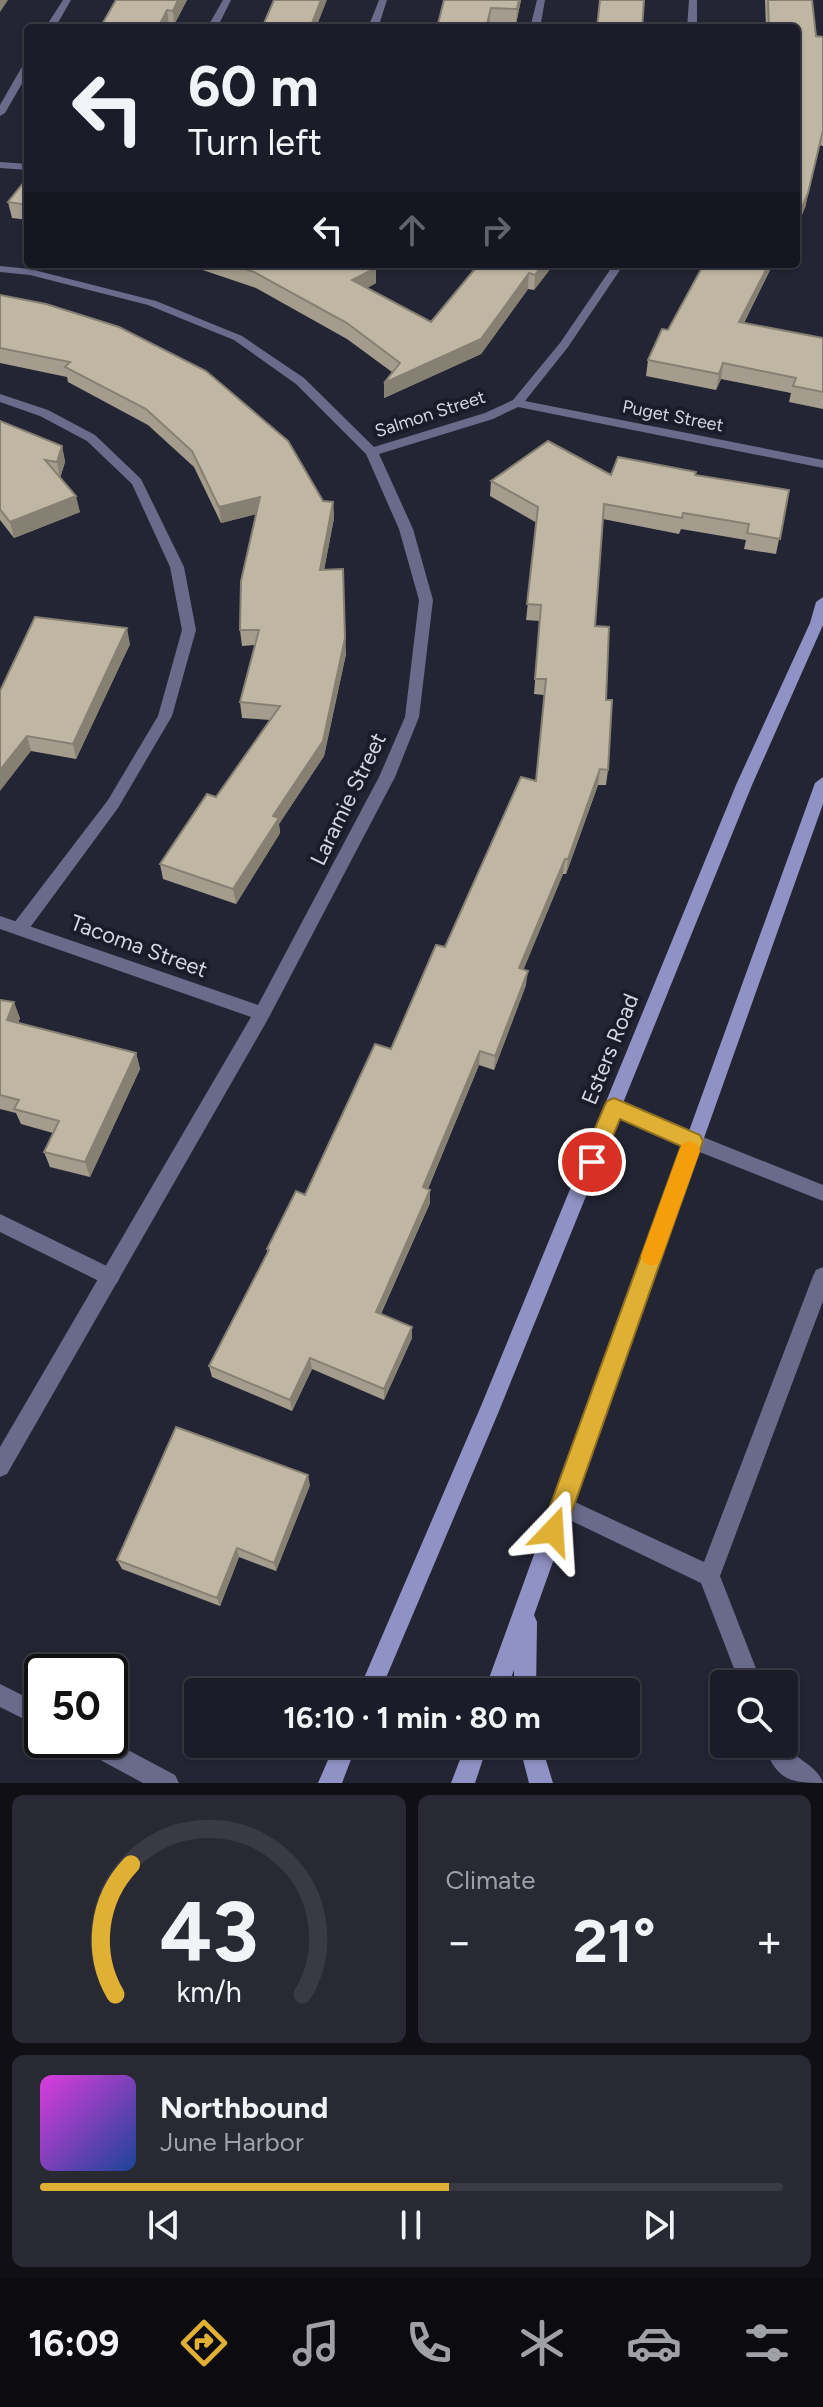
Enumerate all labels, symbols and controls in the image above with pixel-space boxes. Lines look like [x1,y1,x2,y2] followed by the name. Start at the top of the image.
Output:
[188,53,319,120] text: 60 m
[56,56,160,160] icon: left
[188,121,322,164] text: Turn left
[306,208,350,252] icon: left
[390,208,434,252] icon: ahead
[474,208,518,252] icon: right
[372,386,488,442] street label: Salmon Street
[621,395,726,437] street label: Puget Street
[304,728,392,870] street label: Laramie Street
[67,909,211,983] street label: Tacoma Street
[576,990,644,1108] street label: Esters Road
[558,1128,626,1196] pin
[570,1140,614,1184] icon: arrive
[511,1489,595,1573] position arrow
[24,1654,128,1758] speed limit sign: 50
[710,1670,798,1758] map controls
[710,1670,798,1758] button: search
[283,1699,541,1736] text: 16:10 · 1 min · 80 m
[446,1864,535,1896] text: Climate
[159,1882,258,1982] text: 43
[573,1905,656,1977] text: 21°
[446,1915,473,1968] text: −
[756,1915,783,1968] text: +
[176,1975,241,2009] text: km/h
[160,2089,328,2126] text: Northbound
[160,2126,304,2158] text: June Harbor
[142,2203,186,2247] icon: previous
[389,2203,433,2247] icon: pause
[637,2203,681,2247] icon: next
[176,2315,232,2371] icon: directions
[288,2315,344,2371] icon: music
[401,2315,457,2371] icon: phone
[514,2315,570,2371] icon: climate
[626,2315,682,2371] icon: car
[739,2315,795,2371] icon: filters
[28,2322,119,2365] text: 16:09

